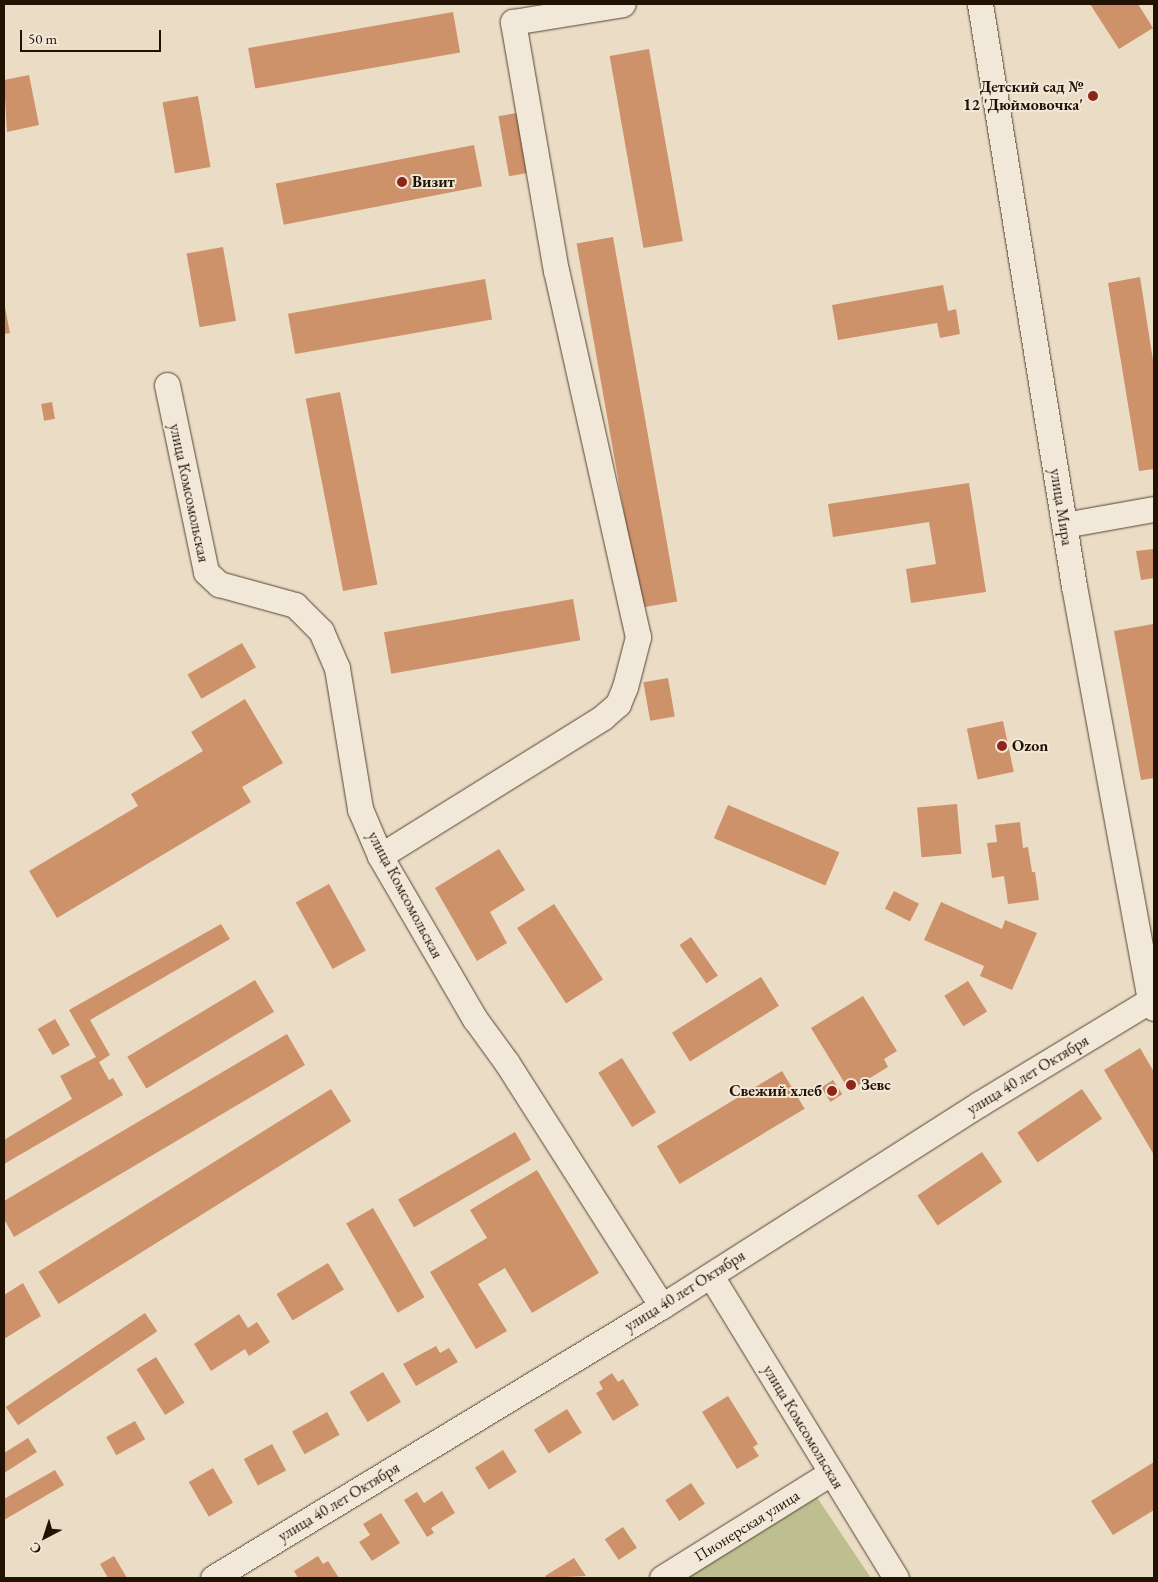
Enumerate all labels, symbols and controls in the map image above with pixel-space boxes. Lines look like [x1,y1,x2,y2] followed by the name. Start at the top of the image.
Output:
[22,20,164,52] scale bar
[28,29,57,48] text: 50 m
[963,77,1083,115] place label: Детский сад № 12 'Дюймовочка'
[1087,90,1099,102] marker: Детский сад № 12 'Дюймовочка'
[412,172,455,192] place label: Визит
[396,176,408,188] marker: Визит
[165,422,213,564] street label: улица Комсомольская
[1045,467,1077,547] street label: улица Мира
[1012,736,1048,756] place label: Ozon
[996,740,1008,752] marker: Ozon
[363,828,447,962] street label: улица Комсомольская
[964,1031,1092,1119] street label: улица 40 лет Октября
[861,1075,891,1095] place label: Зевс
[845,1079,857,1091] marker: Зевс
[729,1081,822,1101] place label: Свежий хлеб
[826,1085,838,1097] marker: Свежий хлеб
[621,1246,749,1336] street label: улица 40 лет Октября
[758,1361,848,1493] street label: улица Комсомольская
[275,1458,403,1546] street label: улица 40 лет Октября
[691,1486,803,1566] street label: Пионерская улица
[20,1512,70,1562] north arrow
[26,1538,45,1559] text: С

